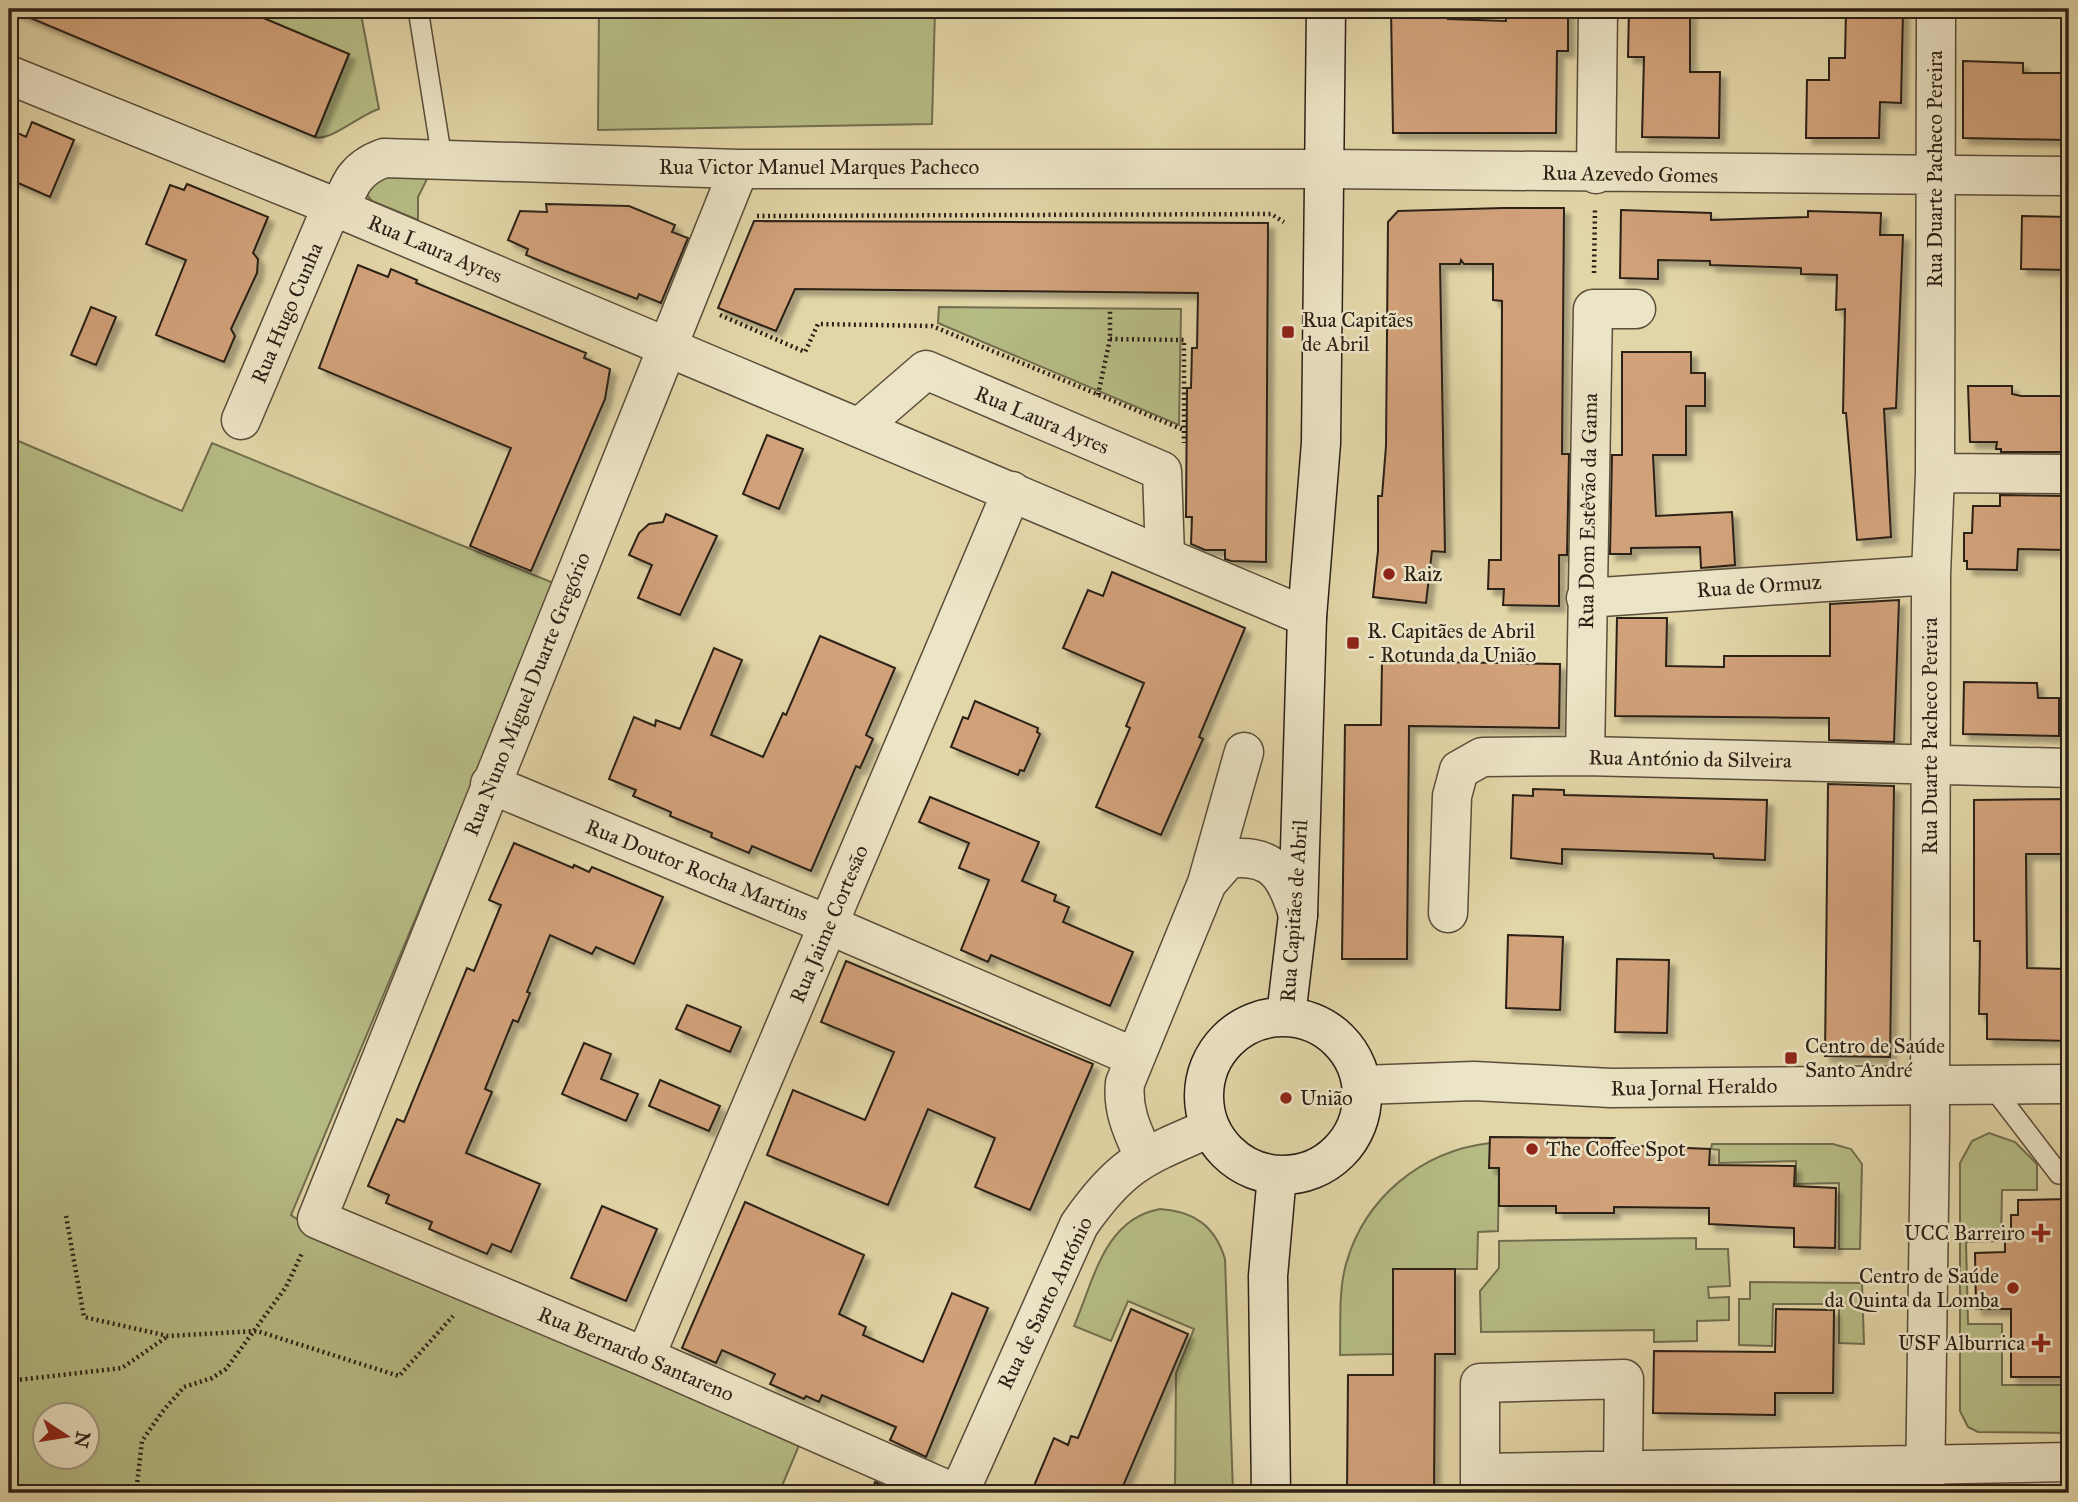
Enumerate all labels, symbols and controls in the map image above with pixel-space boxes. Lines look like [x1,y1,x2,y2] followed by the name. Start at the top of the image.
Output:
[1922,50,1948,288] street label: Rua Duarte Pacheco Pereira
[659,154,980,180] street label: Rua Victor Manuel Marques Pacheco
[1542,159,1718,189] street label: Rua Azevedo Gomes
[364,209,506,289] street label: Rua Laura Ayres
[246,238,328,387] street label: Rua Hugo Cunha
[1302,307,1413,357] place label: Rua Capitães de Abril
[1280,324,1296,340] marker: Rua Capitães de Abril
[971,380,1113,460] street label: Rua Laura Ayres
[1573,393,1603,629] street label: Rua Dom Estêvão da Gama
[458,548,596,840] street label: Rua Nuno Miguel Duarte Gregório
[1403,561,1442,587] place label: Raiz
[1381,566,1397,582] marker: Raiz
[1696,569,1823,603] street label: Rua de Ormuz
[1917,617,1943,855] street label: Rua Duarte Pacheco Pereira
[1367,618,1536,668] place label: R. Capitães de Abril - Rotunda da União
[1345,635,1361,651] marker: R. Capitães de Abril - Rotunda da União
[1588,744,1792,774] street label: Rua António da Silveira
[582,813,812,927] street label: Rua Doutor Rocha Martins
[1275,818,1313,1003] street label: Rua Capitães de Abril
[784,841,874,1007] street label: Rua Jaime Cortesão
[1805,1033,1945,1083] place label: Centro de Saúde Santo André
[1783,1050,1799,1066] marker: Centro de Saúde Santo André
[1611,1073,1778,1101] street label: Rua Jornal Heraldo
[1300,1085,1353,1111] place label: União
[1278,1090,1294,1106] marker: União
[1546,1136,1686,1162] place label: The Coffee Spot
[1524,1141,1540,1157] marker: The Coffee Spot
[992,1212,1098,1394] street label: Rua de Santo António
[1904,1220,2025,1246] place label: UCC Barreiro
[2031,1223,2051,1243] marker: UCC Barreiro
[1824,1263,1999,1313] place label: Centro de Saúde da Quinta da Lomba
[2005,1280,2021,1296] marker: Centro de Saúde da Quinta da Lomba
[534,1301,738,1407] street label: Rua Bernardo Santareno
[1898,1330,2025,1356] place label: USF Alburrica
[2031,1333,2051,1353] marker: USF Alburrica
[32,1400,102,1470] north arrow
[69,1429,95,1450] text: N

